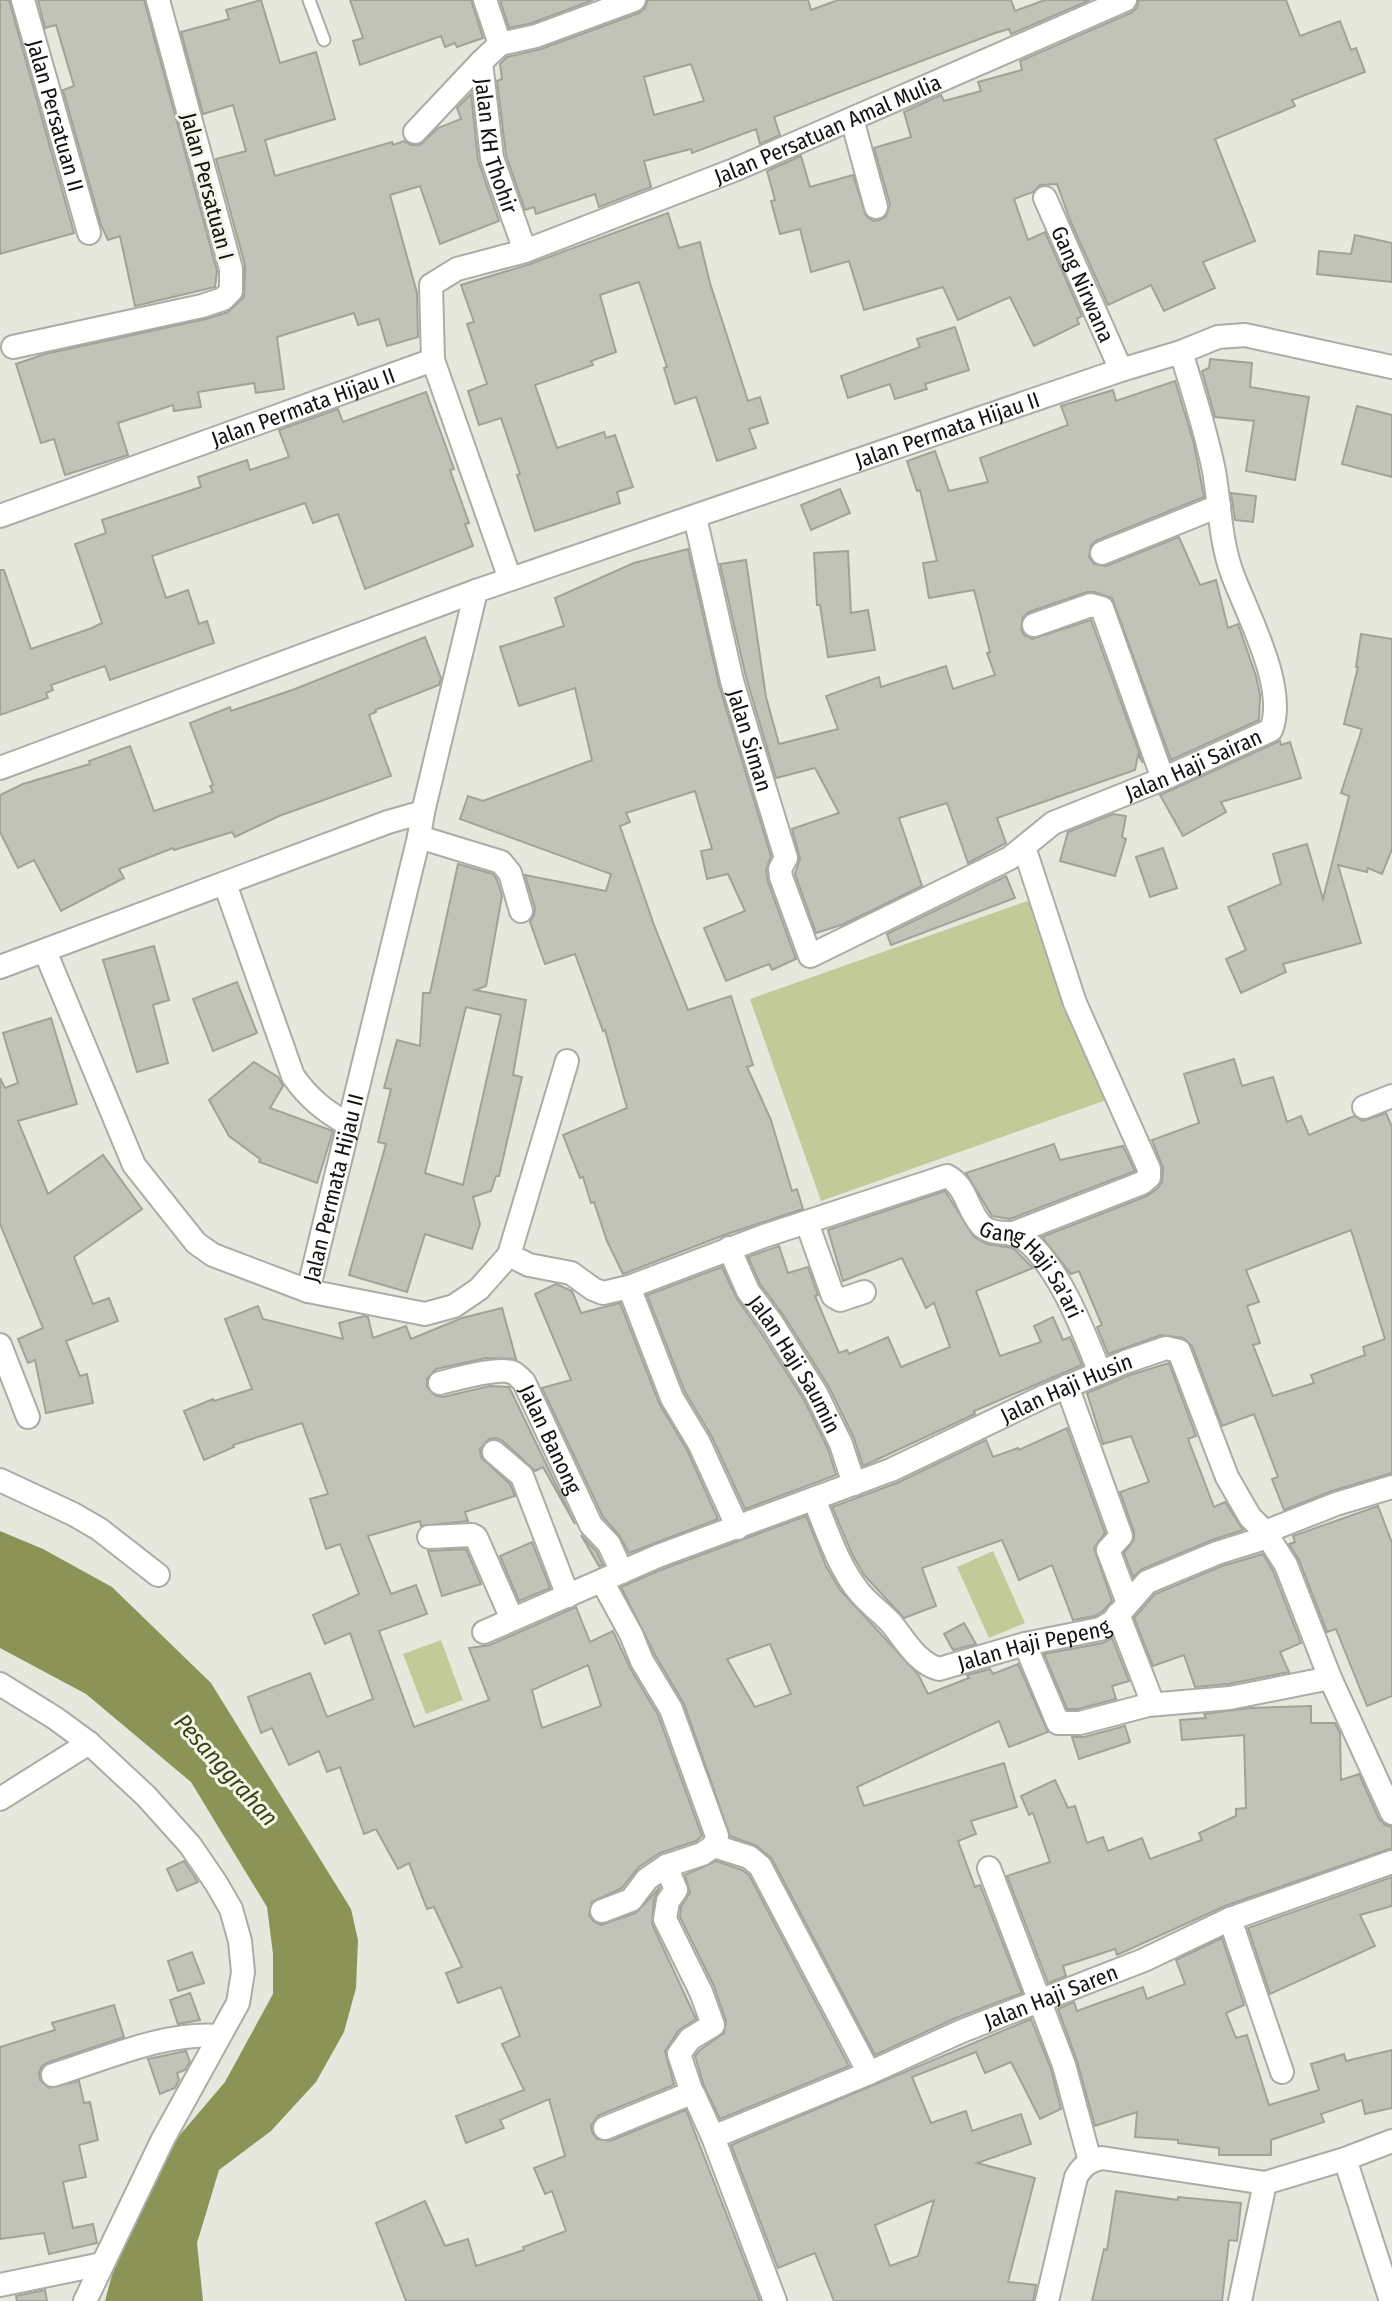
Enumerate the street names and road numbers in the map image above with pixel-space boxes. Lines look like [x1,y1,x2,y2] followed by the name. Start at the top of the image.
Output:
[21,36,90,195] street label: Jalan Persatuan II
[710,69,945,190] street label: Jalan Persatuan Amal Mulia
[469,77,524,217] street label: Jalan KH Thohir
[175,110,240,263] street label: Jalan Persatuan I
[1045,222,1120,347] street label: Gang Nirwana
[208,362,399,453] street label: Jalan Permata Hijau II
[851,386,1043,474] street label: Jalan Permata Hijau II
[721,686,778,795] street label: Jalan Siman
[1121,723,1266,807] street label: Jalan Haji Sairan
[298,1091,370,1285] street label: Jalan Permata Hijau II
[974,1215,1088,1322] street label: Gang Haji Sa'ari
[742,1290,847,1438] street label: Jalan Haji Saumin
[996,1348,1136,1429] street label: Jalan Haji Husin
[513,1380,588,1499] street label: Jalan Banong
[954,1612,1116,1677] street label: Jalan Haji Pepeng
[980,1959,1122,2035] street label: Jalan Haji Saren

